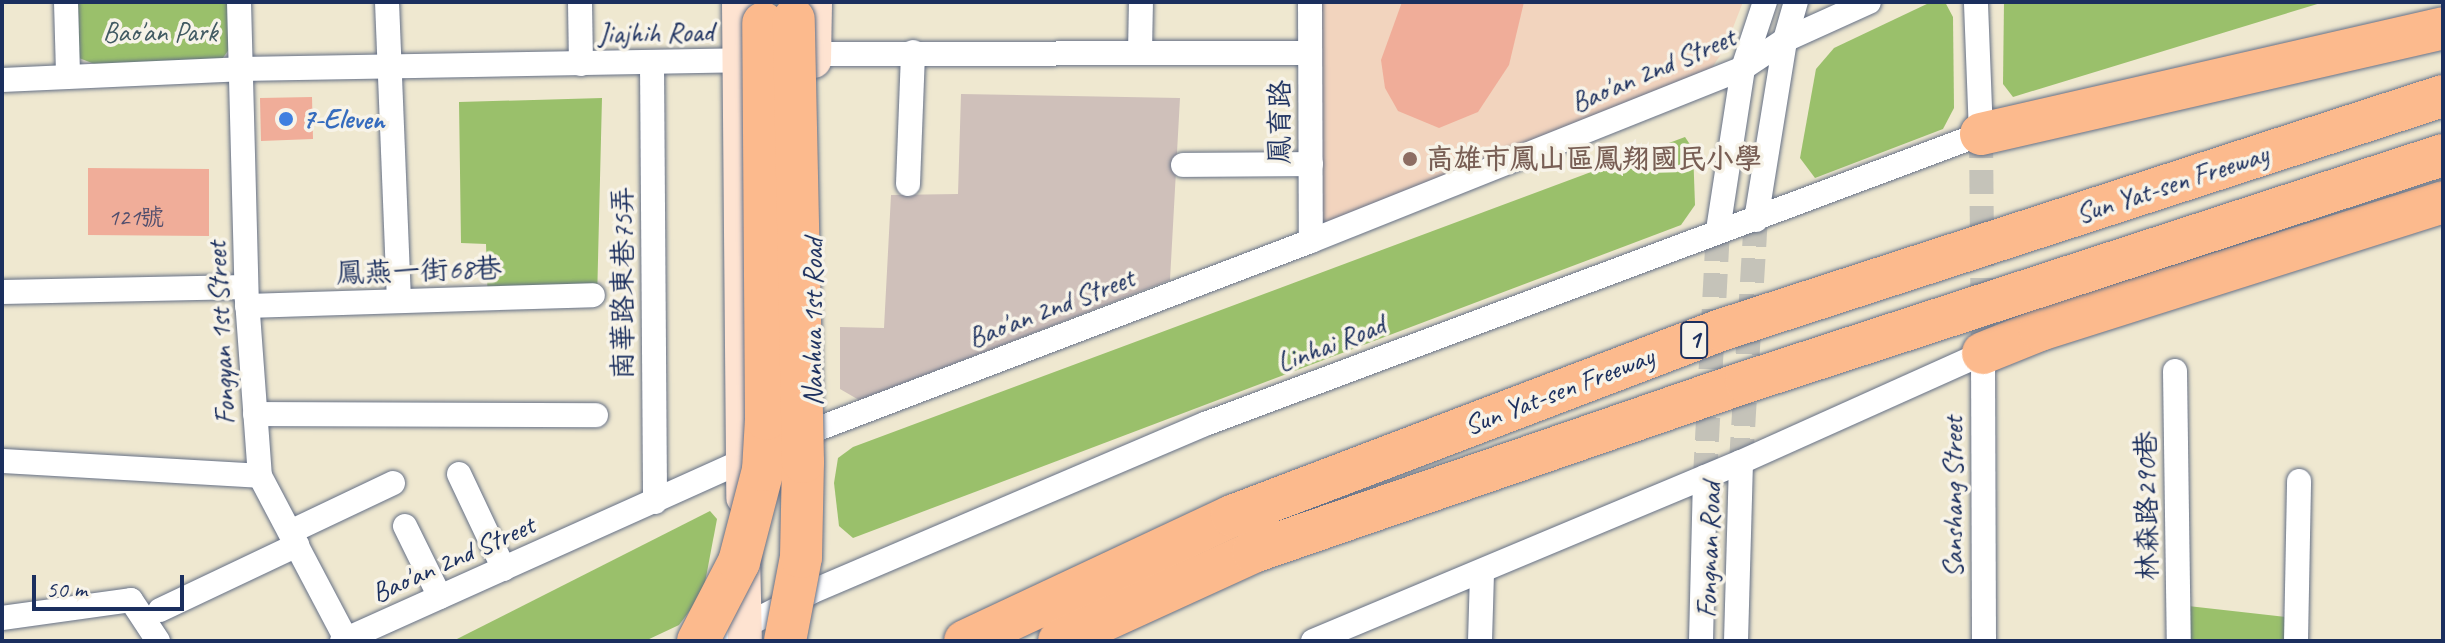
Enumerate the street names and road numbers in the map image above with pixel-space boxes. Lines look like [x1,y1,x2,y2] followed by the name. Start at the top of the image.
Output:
[598,15,714,51] street label: Jiajhih Road
[1566,20,1740,120] street label: Bao'an 2nd Street
[1263,80,1297,164] street label: 鳳育路
[2072,137,2272,231] street label: Sun Yat-sen Freeway
[606,186,640,380] street label: 南華路東巷75弄
[796,238,830,406] street label: Nanhua 1st Road
[199,240,243,426] street label: Fongyan 1st Street
[336,251,502,291] street label: 鳳燕一街68巷
[963,261,1139,355] street label: Bao'an 2nd Street
[1272,308,1390,380] street label: Linhai Road
[1680,318,1708,362] road number: 1
[1460,340,1658,442] street label: Sun Yat-sen Freeway
[1936,416,1970,578] street label: Sanshang Street
[2129,431,2165,581] street label: 林森路290巷
[1690,482,1728,618] street label: Fongnan Road
[366,508,540,610] street label: Bao'an 2nd Street

